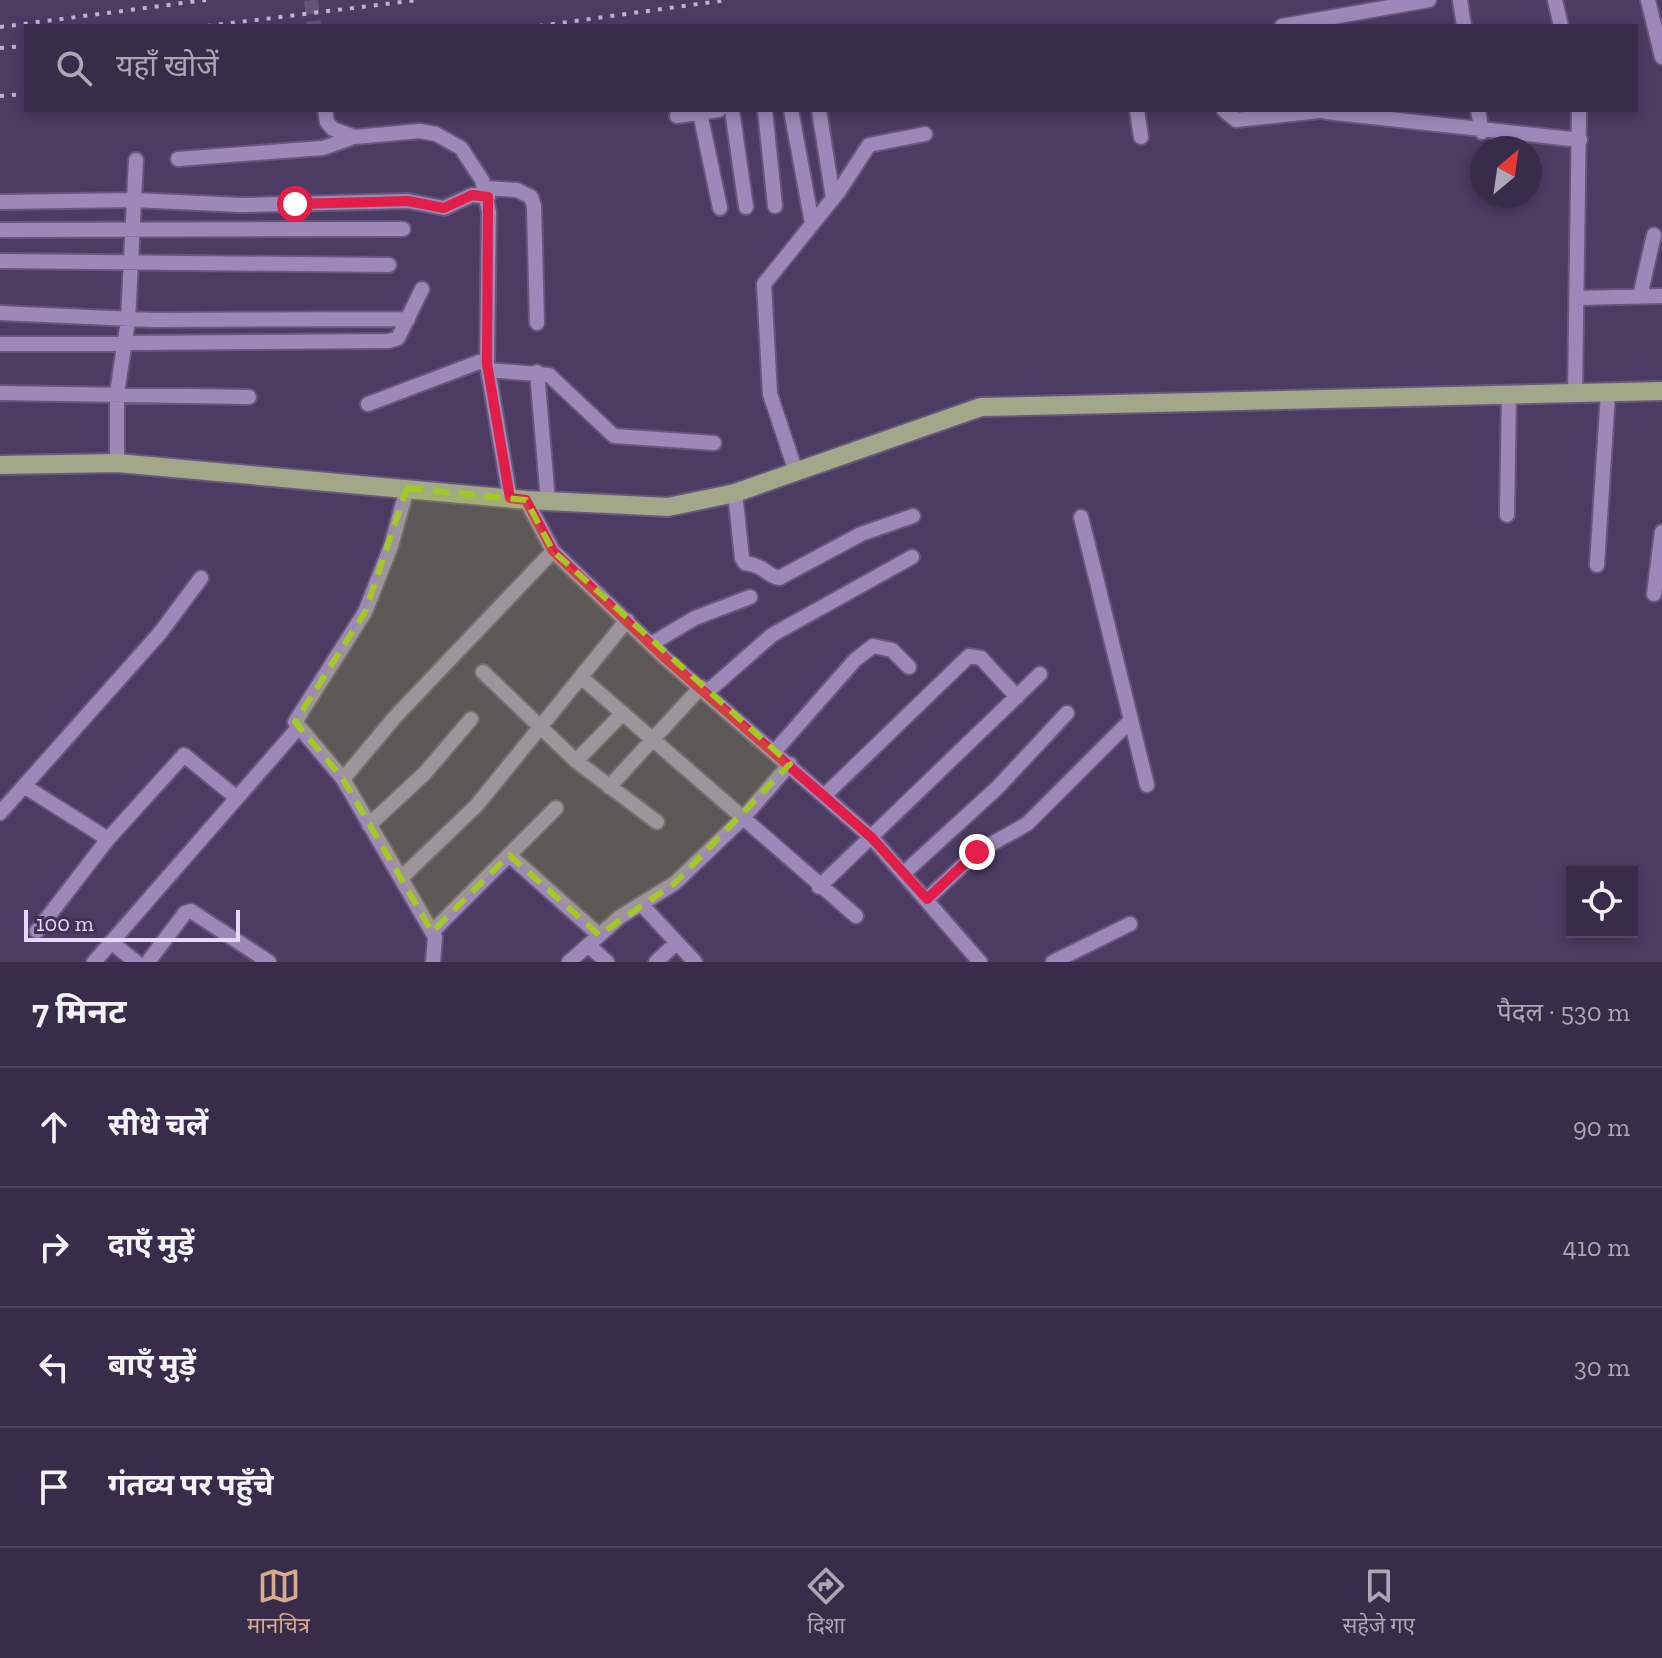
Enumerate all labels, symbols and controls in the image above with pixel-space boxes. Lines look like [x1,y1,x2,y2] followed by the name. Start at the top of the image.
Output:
[24,24,1638,112] search box
[52,46,96,90] icon: search
[116,48,218,84] text: यहाँ खोजें
[1470,136,1542,208] north arrow
[277,186,313,222] route start
[959,834,995,870] route end
[1566,866,1638,938] map controls
[1566,866,1638,938] button: locate
[24,906,240,942] scale bar
[36,910,94,937] text: 100 m
[32,991,127,1032] text: 7 मिनट
[1497,996,1630,1028] text: पैदल · 530 m
[32,1105,76,1149] icon: ahead
[108,1107,208,1143] text: सीधे चलें
[1573,1111,1630,1143] text: 90 m
[32,1225,76,1269] icon: right
[108,1227,194,1263] text: दाएँ मुड़ें
[1563,1231,1630,1263] text: 410 m
[32,1345,76,1389] icon: left
[108,1347,196,1383] text: बाएँ मुड़ें
[1574,1351,1630,1383] text: 30 m
[32,1465,76,1509] icon: arrive
[108,1467,273,1503] text: गंतव्य पर पहुँचे
[247,1564,310,1642] tab: मानचित्र
[804,1564,848,1642] tab: दिशा
[1342,1564,1415,1642] tab: सहेजे गए

